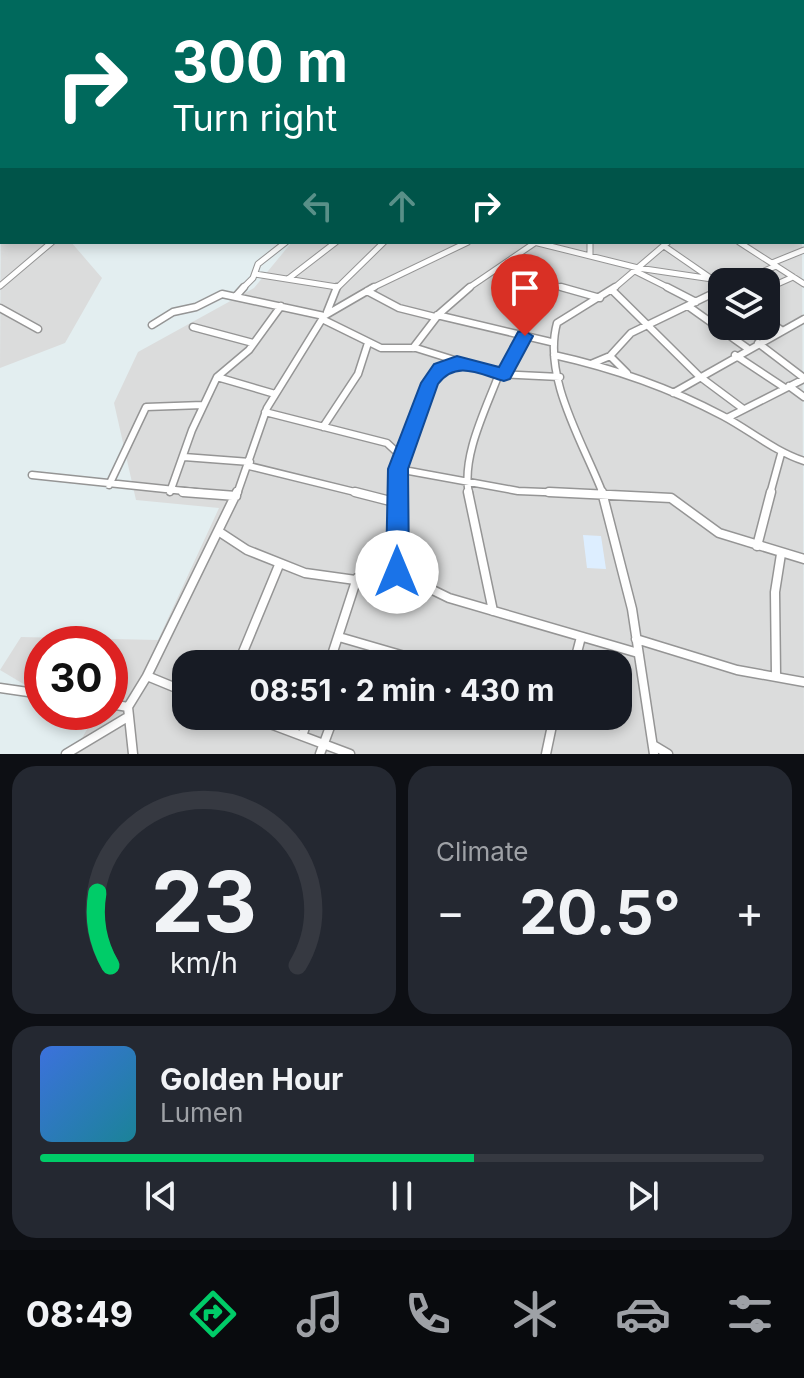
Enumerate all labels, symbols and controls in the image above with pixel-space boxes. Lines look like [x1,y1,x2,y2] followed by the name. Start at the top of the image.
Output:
[172,28,348,96] text: 300 m
[40,32,144,136] icon: right
[172,96,337,140] text: Turn right
[296,184,340,228] icon: left
[380,184,424,228] icon: ahead
[464,184,508,228] icon: right
[491,254,559,336] pin
[503,266,547,310] icon: arrive
[708,268,780,340] map controls
[708,268,780,340] button: layers
[355,530,439,614] position arrow
[24,626,128,730] speed limit sign: 30
[250,672,554,708] text: 08:51 · 2 min · 430 m
[436,836,528,867] text: Climate
[151,851,257,952] text: 23
[519,876,681,948] text: 20.5°
[436,885,465,939] text: −
[735,885,764,939] text: +
[170,945,238,980] text: km/h
[160,1061,343,1097] text: Golden Hour
[160,1097,243,1128] text: Lumen
[139,1174,183,1218] icon: previous
[380,1174,424,1218] icon: pause
[621,1174,665,1218] icon: next
[185,1286,241,1342] icon: directions
[292,1286,348,1342] icon: music
[400,1286,456,1342] icon: phone
[507,1286,563,1342] icon: climate
[615,1286,671,1342] icon: car
[722,1286,778,1342] icon: filters
[26,1292,133,1336] text: 08:49

